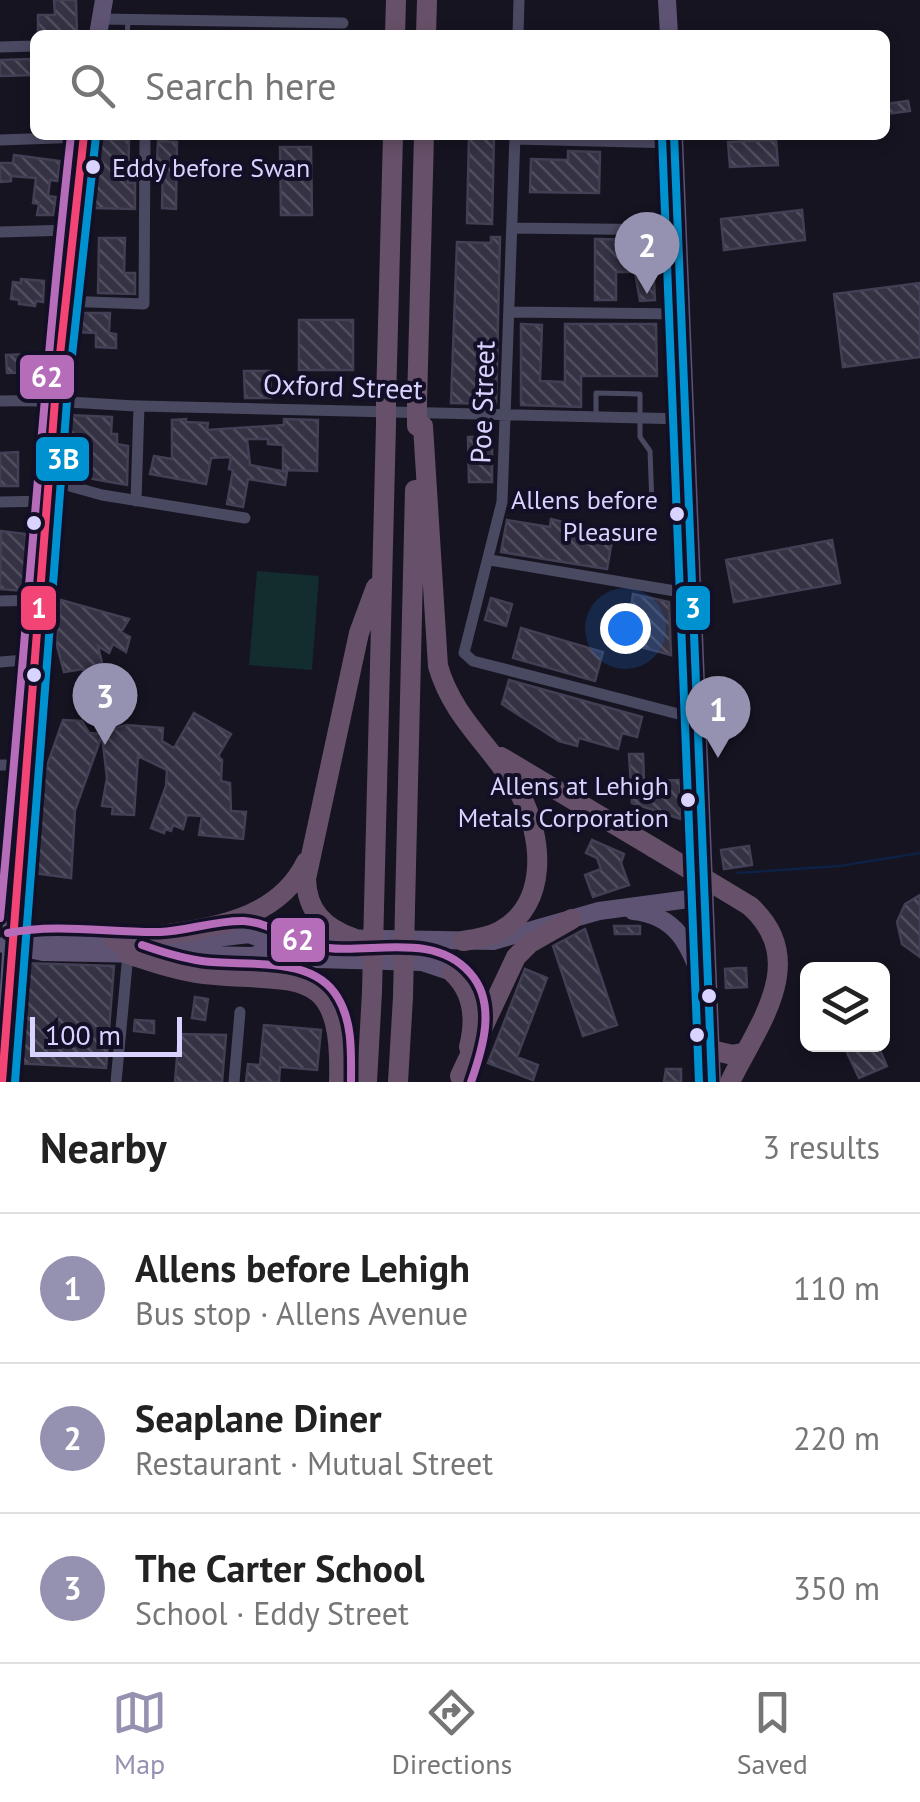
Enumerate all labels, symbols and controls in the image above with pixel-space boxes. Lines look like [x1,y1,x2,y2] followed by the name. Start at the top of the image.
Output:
[30,30,890,140] search box
[65,58,120,113] icon: search
[145,61,337,110] text: Search here
[112,151,310,184] place label: Eddy before Swan
[83,157,103,177] marker: Eddy before Swan
[614,212,680,294] pin: 2
[461,339,503,464] street label: Poe Street
[18,353,76,401] line badge: 62
[31,358,63,395] text: 62
[262,365,424,407] street label: Oxford Street
[34,435,91,483] line badge: 3B
[47,440,79,477] text: 3B
[511,483,658,548] place label: Allens before Pleasure
[667,504,687,524] marker: Allens before Pleasure
[24,513,44,533] unlabelled marker
[19,584,58,632] line badge: 1
[674,584,712,632] line badge: 3
[31,589,47,626] text: 1
[685,589,701,626] text: 3
[600,603,651,654] your location
[72,662,138,745] pin: 3
[24,665,44,685] unlabelled marker
[686,676,750,758] pin: 1
[458,769,669,834] place label: Allens at Lehigh Metals Corporation
[678,790,698,810] marker: Allens at Lehigh Metals Corporation
[269,916,327,964] line badge: 62
[282,921,314,958] text: 62
[800,962,890,1052] map controls
[800,962,890,1052] button: layers
[699,986,719,1006] unlabelled marker
[30,1012,182,1056] scale bar
[45,1016,121,1053] text: 100 m
[687,1025,707,1045] unlabelled marker
[40,1120,167,1175] text: Nearby
[762,1126,880,1168] text: 3 results
[135,1243,470,1292] text: Allens before Lehigh
[63,1267,82,1309] text: 1
[793,1267,880,1309] text: 110 m
[135,1292,468,1334] text: Bus stop · Allens Avenue
[135,1393,382,1442] text: Seaplane Diner
[63,1417,82,1459] text: 2
[793,1417,880,1459] text: 220 m
[135,1442,493,1484] text: Restaurant · Mutual Street
[135,1543,425,1592] text: The Carter School
[63,1567,82,1609] text: 3
[793,1567,880,1609] text: 350 m
[135,1592,409,1634] text: School · Eddy Street
[112,1685,167,1782] tab: Map
[391,1685,512,1782] tab: Directions
[737,1685,808,1782] tab: Saved

